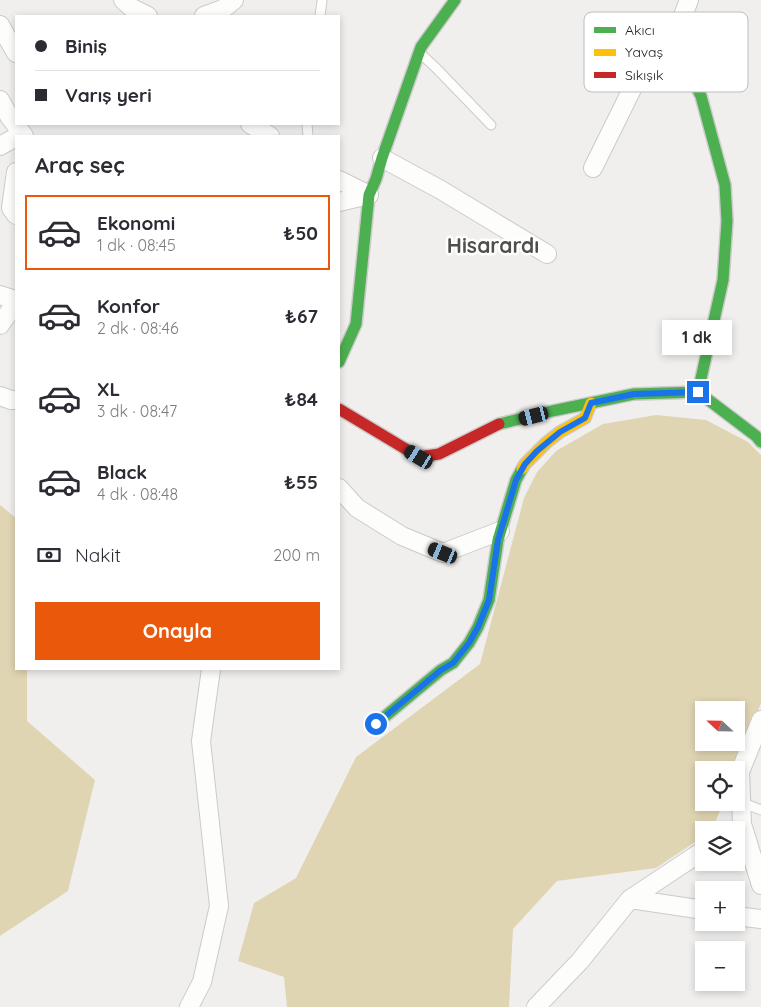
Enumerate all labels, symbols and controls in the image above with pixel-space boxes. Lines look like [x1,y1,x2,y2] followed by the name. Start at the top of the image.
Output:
[584,12,748,92] legend
[625,21,655,39] text: Akıcı
[65,34,107,58] text: Biniş
[625,43,663,61] text: Yavaş
[625,66,663,84] text: Sıkışık
[65,83,152,107] text: Varış yeri
[35,151,125,179] text: Araç seç
[37,210,82,255] icon: car
[97,211,175,235] text: Ekonomi
[283,221,318,245] text: ₺50
[447,232,539,258] district label: Hisarardı
[97,235,176,255] text: 1 dk · 08:45
[37,293,82,338] icon: car
[97,294,160,318] text: Konfor
[285,304,318,328] text: ₺67
[97,318,179,338] text: 2 dk · 08:46
[663,320,733,354] callout: 1 dk
[682,327,712,347] text: 1 dk
[37,376,82,421] icon: car
[97,377,120,401] text: XL
[687,381,709,403] route end
[284,387,318,411] text: ₺84
[97,401,177,421] text: 3 dk · 08:47
[517,405,550,427] car
[402,443,435,471] car
[37,459,82,504] icon: car
[97,460,147,484] text: Black
[284,470,318,494] text: ₺55
[97,484,178,504] text: 4 dk · 08:48
[426,540,459,566] car
[35,541,63,569] icon: cash
[75,543,121,567] text: Nakit
[273,545,320,565] text: 200 m
[35,602,320,660] button: Onayla
[695,701,745,751] north arrow
[695,701,745,991] map controls
[365,713,387,735] route start
[695,761,745,811] button: locate
[695,821,745,871] button: layers
[695,881,745,931] button: +
[695,941,745,991] button: −

